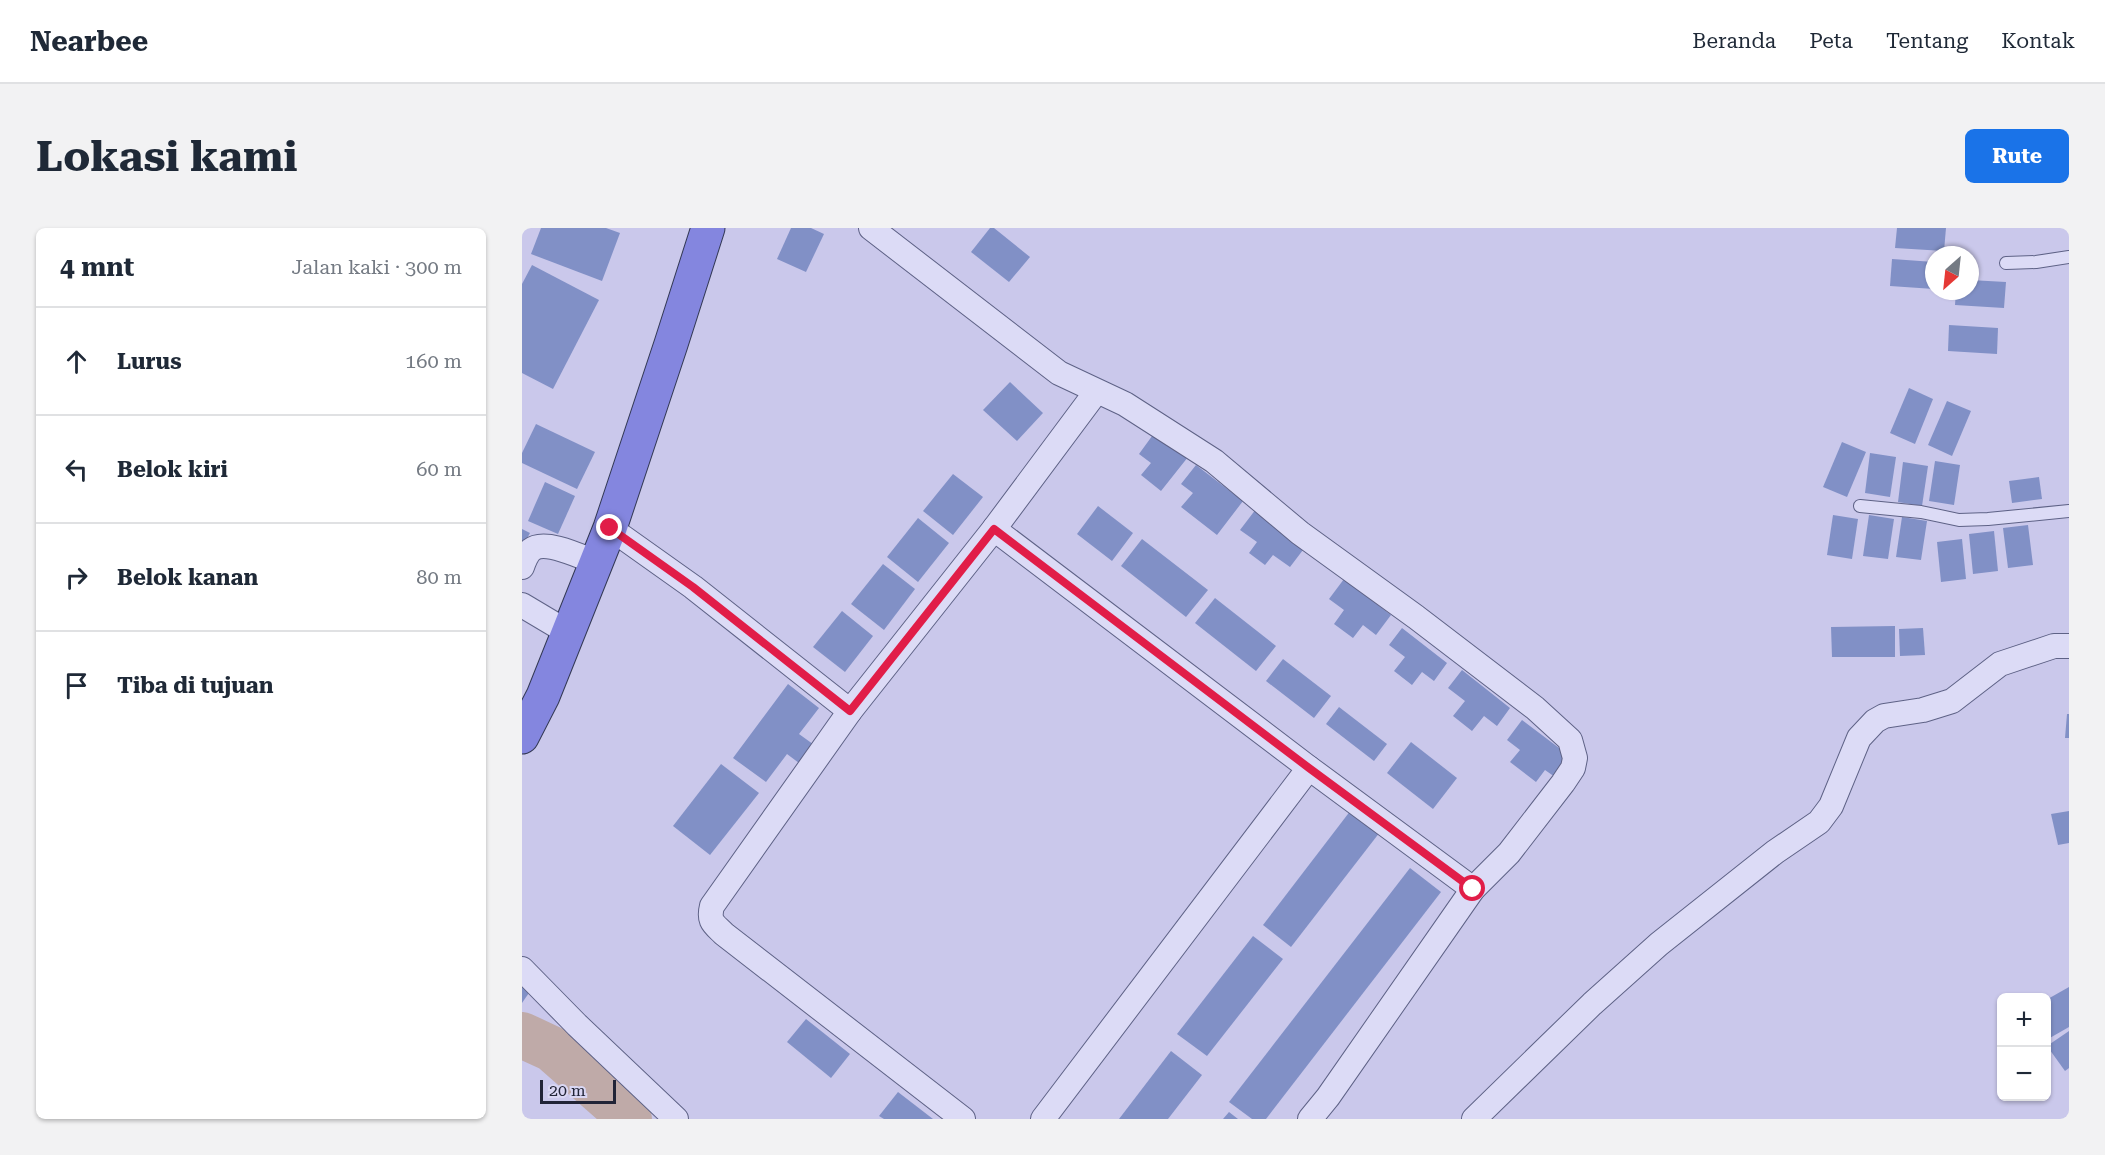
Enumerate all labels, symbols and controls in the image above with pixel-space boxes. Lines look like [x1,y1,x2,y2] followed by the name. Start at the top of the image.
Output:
[30,25,148,58] text: Nearbee
[1692,29,1776,53] text: Beranda
[1809,29,1853,53] text: Peta
[1886,29,1968,53] text: Tentang
[2001,29,2075,53] text: Kontak
[1965,129,2069,183] button: Rute
[36,132,297,181] text: Lokasi kami
[1925,246,1979,300] north arrow
[60,252,134,282] text: 4 mnt
[291,255,462,279] text: Jalan kaki · 300 m
[60,345,93,378] icon: ahead
[117,349,182,374] text: Lurus
[405,349,462,373] text: 160 m
[60,453,93,486] icon: left
[117,457,228,482] text: Belok kiri
[416,457,462,481] text: 60 m
[596,514,622,540] route end
[60,561,93,594] icon: right
[117,565,258,590] text: Belok kanan
[416,565,462,589] text: 80 m
[60,669,93,702] icon: arrive
[117,673,273,698] text: Tiba di tujuan
[1459,875,1485,901] route start
[1997,993,2051,1101] map controls
[1997,993,2051,1047] button: +
[1997,1047,2051,1101] button: −
[540,1077,616,1104] scale bar
[549,1081,586,1100] text: 20 m

